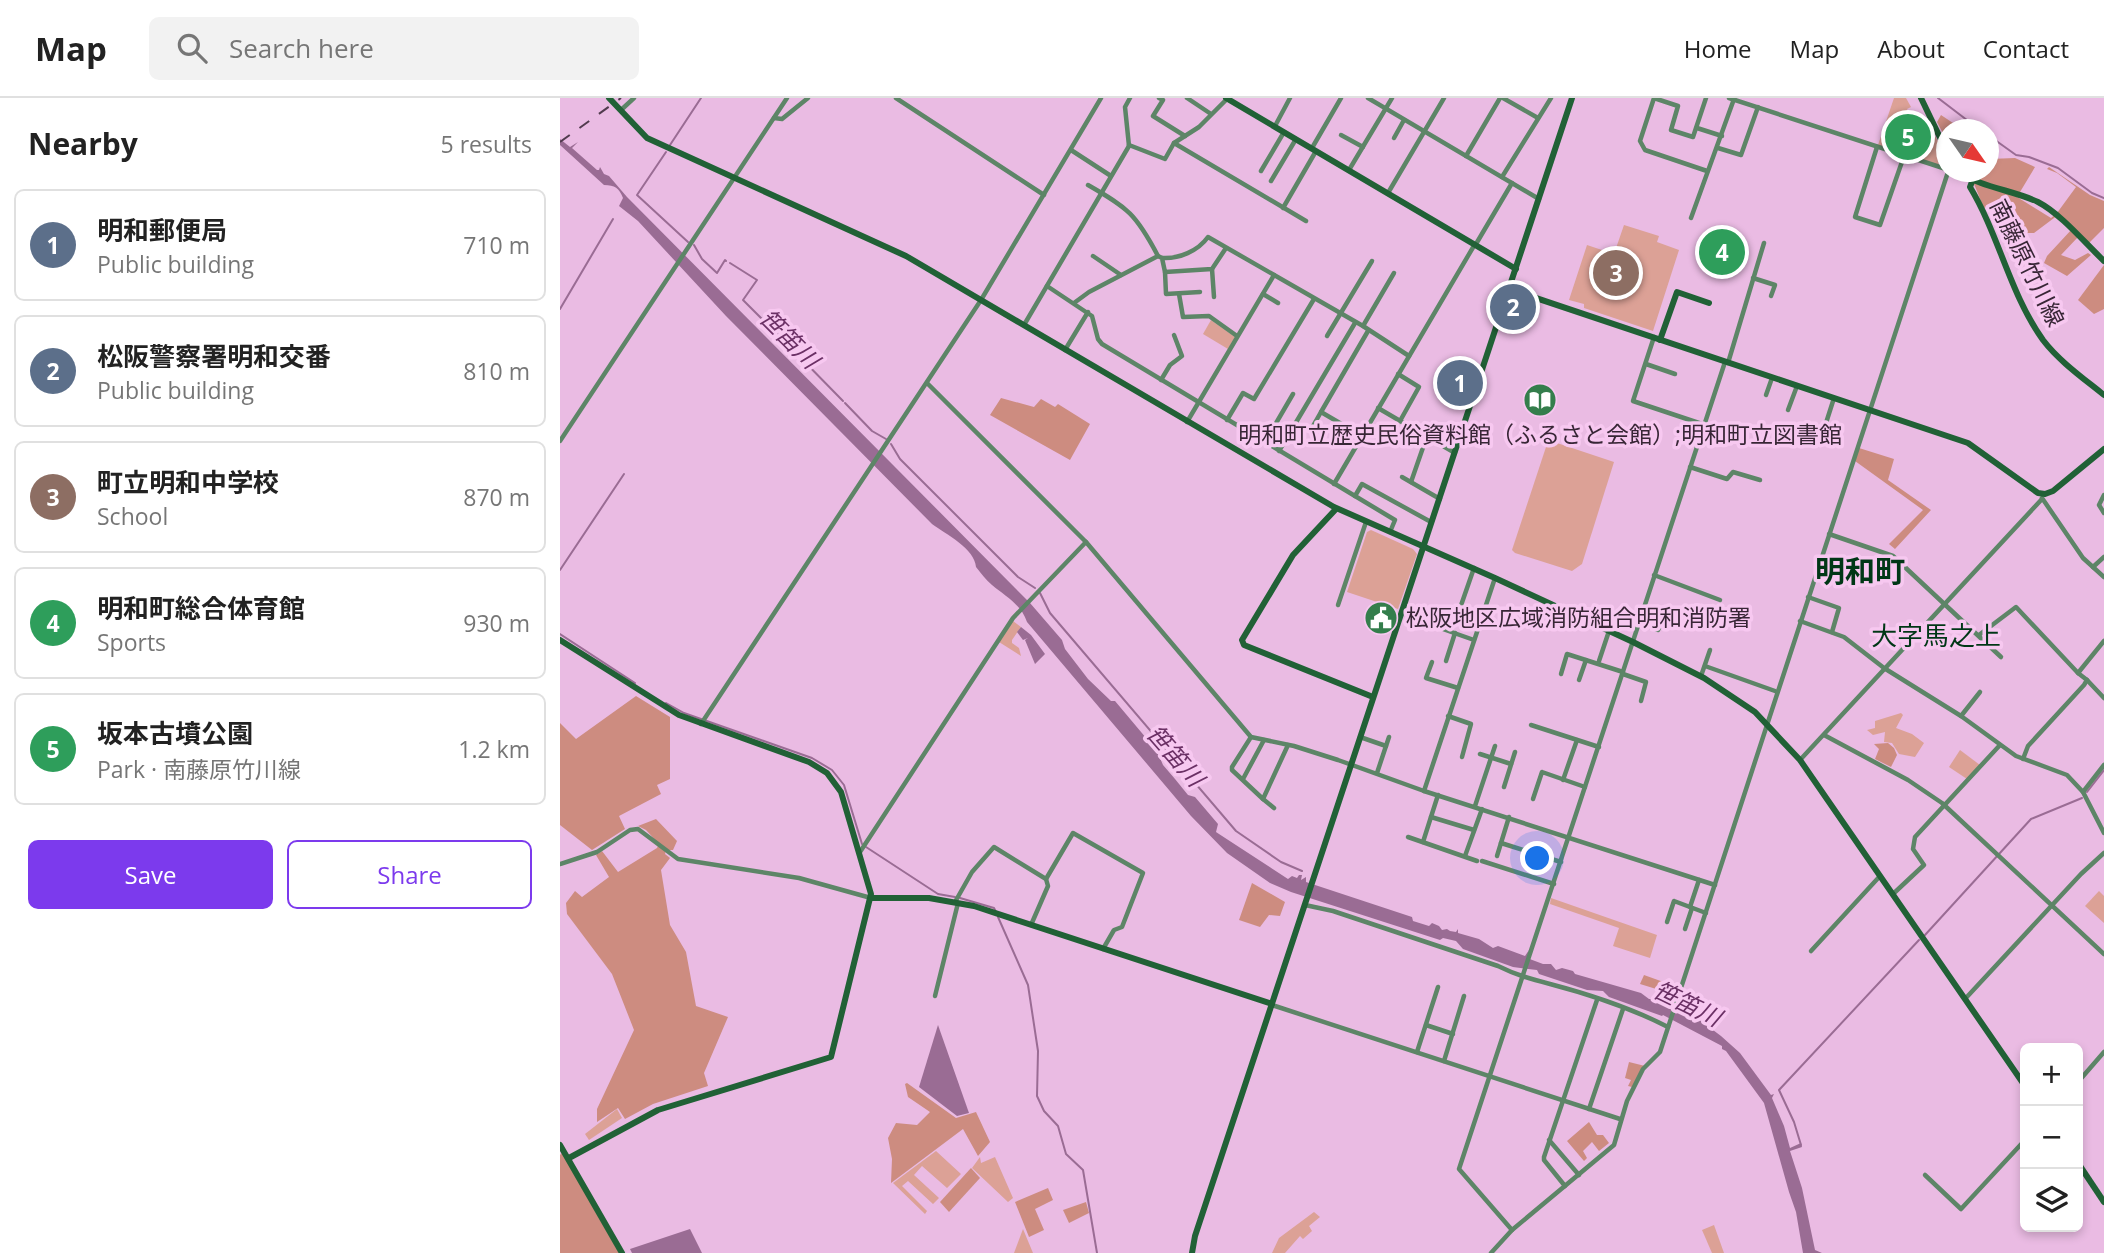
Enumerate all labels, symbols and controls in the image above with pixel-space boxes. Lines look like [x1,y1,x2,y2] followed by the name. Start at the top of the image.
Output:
[149,17,639,80] search box
[35,26,107,71] text: Map
[173,29,211,67] icon: search
[229,30,374,66] text: Search here
[1684,32,1752,65] text: Home
[1790,32,1839,65] text: Map
[1877,32,1945,65] text: About
[1983,32,2069,65] text: Contact
[1885,111,1931,163] pin: 5
[1936,119,1999,182] north arrow
[28,123,138,164] text: Nearby
[441,128,532,160] text: 5 results
[1983,194,2073,332] street label: 南藤原竹川線
[97,212,227,248] text: 明和郵便局
[1699,226,1745,278] pin: 4
[46,229,60,261] text: 1
[463,229,530,261] text: 710 m
[1593,247,1639,299] pin: 3
[97,248,254,280] text: Public building
[1490,281,1536,333] pin: 2
[753,301,829,377] water label: 笹笛川
[97,338,331,374] text: 松阪警察署明和交番
[46,355,60,387] text: 2
[463,355,530,387] text: 810 m
[1437,357,1483,409] pin: 1
[97,374,254,406] text: Public building
[1521,381,1559,419] library icon: 明和町立歴史民俗資料館（ふるさと会館）;明和町立図書館
[1238,418,1842,450] place label: 明和町立歴史民俗資料館（ふるさと会館）;明和町立図書館
[97,464,279,500] text: 町立明和中学校
[46,481,60,513] text: 3
[463,481,530,513] text: 870 m
[97,500,168,532] text: School
[1815,550,1905,591] district label: 明和町
[97,590,305,626] text: 明和町総合体育館
[1362,599,1400,637] public building icon: 松阪地区広域消防組合明和消防署
[1406,601,1751,633] place label: 松阪地区広域消防組合明和消防署
[46,607,60,639] text: 4
[463,607,530,639] text: 930 m
[1871,617,2001,653] district label: 大字馬之上
[97,626,166,658] text: Sports
[97,715,253,751] text: 坂本古墳公園
[1140,717,1214,795] water label: 笹笛川
[46,733,60,765] text: 5
[458,733,530,765] text: 1.2 km
[97,753,301,785] text: Park · 南藤原竹川線
[28,840,273,909] button: Save
[287,840,532,909] button: Share
[1520,841,1554,875] your location
[1648,972,1730,1035] water label: 笹笛川
[2020,1043,2083,1232] map controls
[2020,1043,2083,1106] button: +
[2020,1106,2083,1169] button: −
[2020,1169,2083,1232] button: layers

